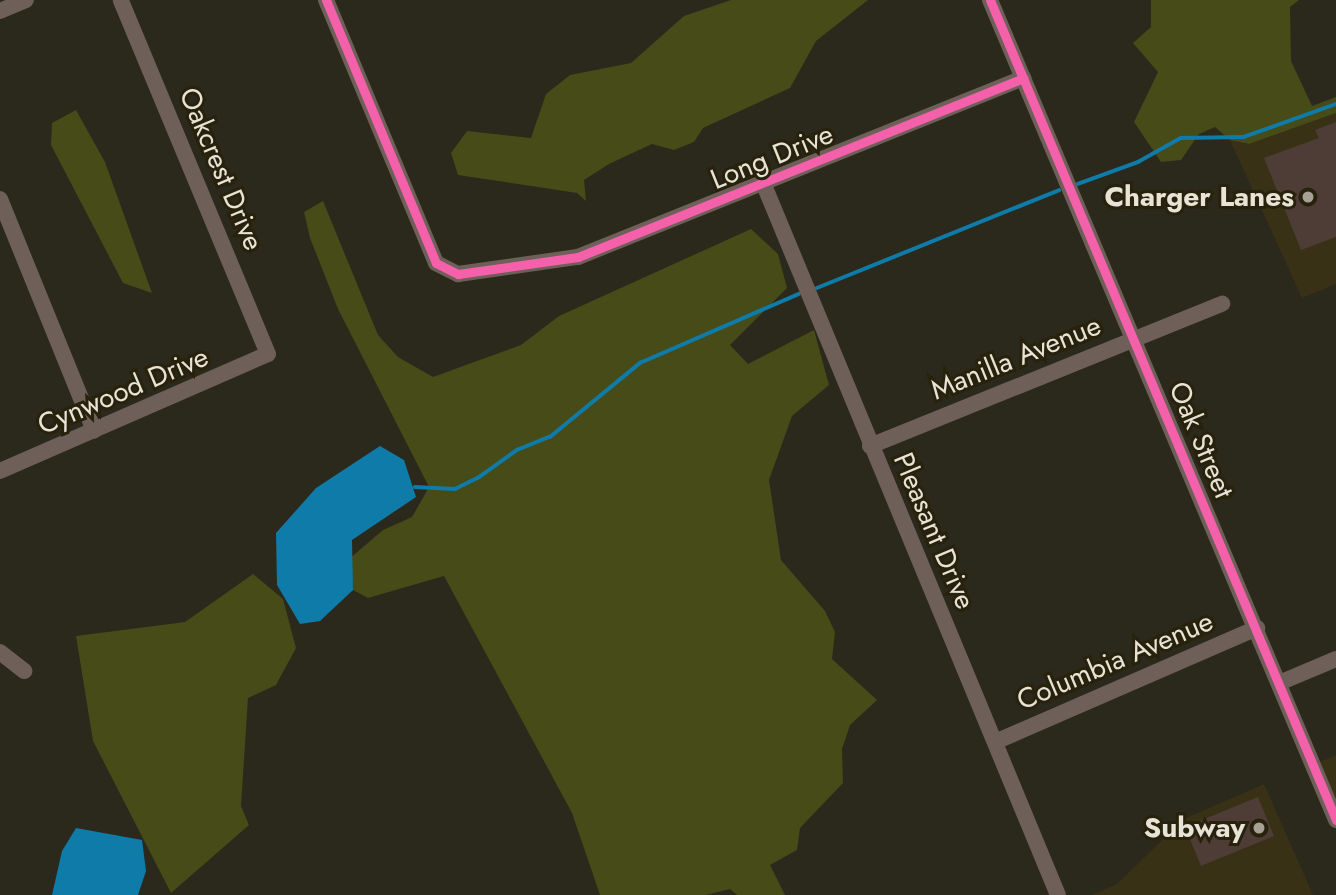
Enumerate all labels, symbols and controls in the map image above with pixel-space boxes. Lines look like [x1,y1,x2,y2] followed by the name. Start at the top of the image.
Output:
[172,83,270,255] street label: Oakcrest Drive
[706,117,838,197] street label: Long Drive
[1104,180,1294,214] place label: Charger Lanes
[1300,189,1316,205] marker: Charger Lanes
[926,309,1106,407] street label: Manilla Avenue
[33,340,213,442] street label: Cynwood Drive
[1161,377,1241,503] street label: Oak Street
[886,448,982,614] street label: Pleasant Drive
[1012,605,1218,717] street label: Columbia Avenue
[1144,811,1245,845] place label: Subway
[1251,820,1267,836] marker: Subway

